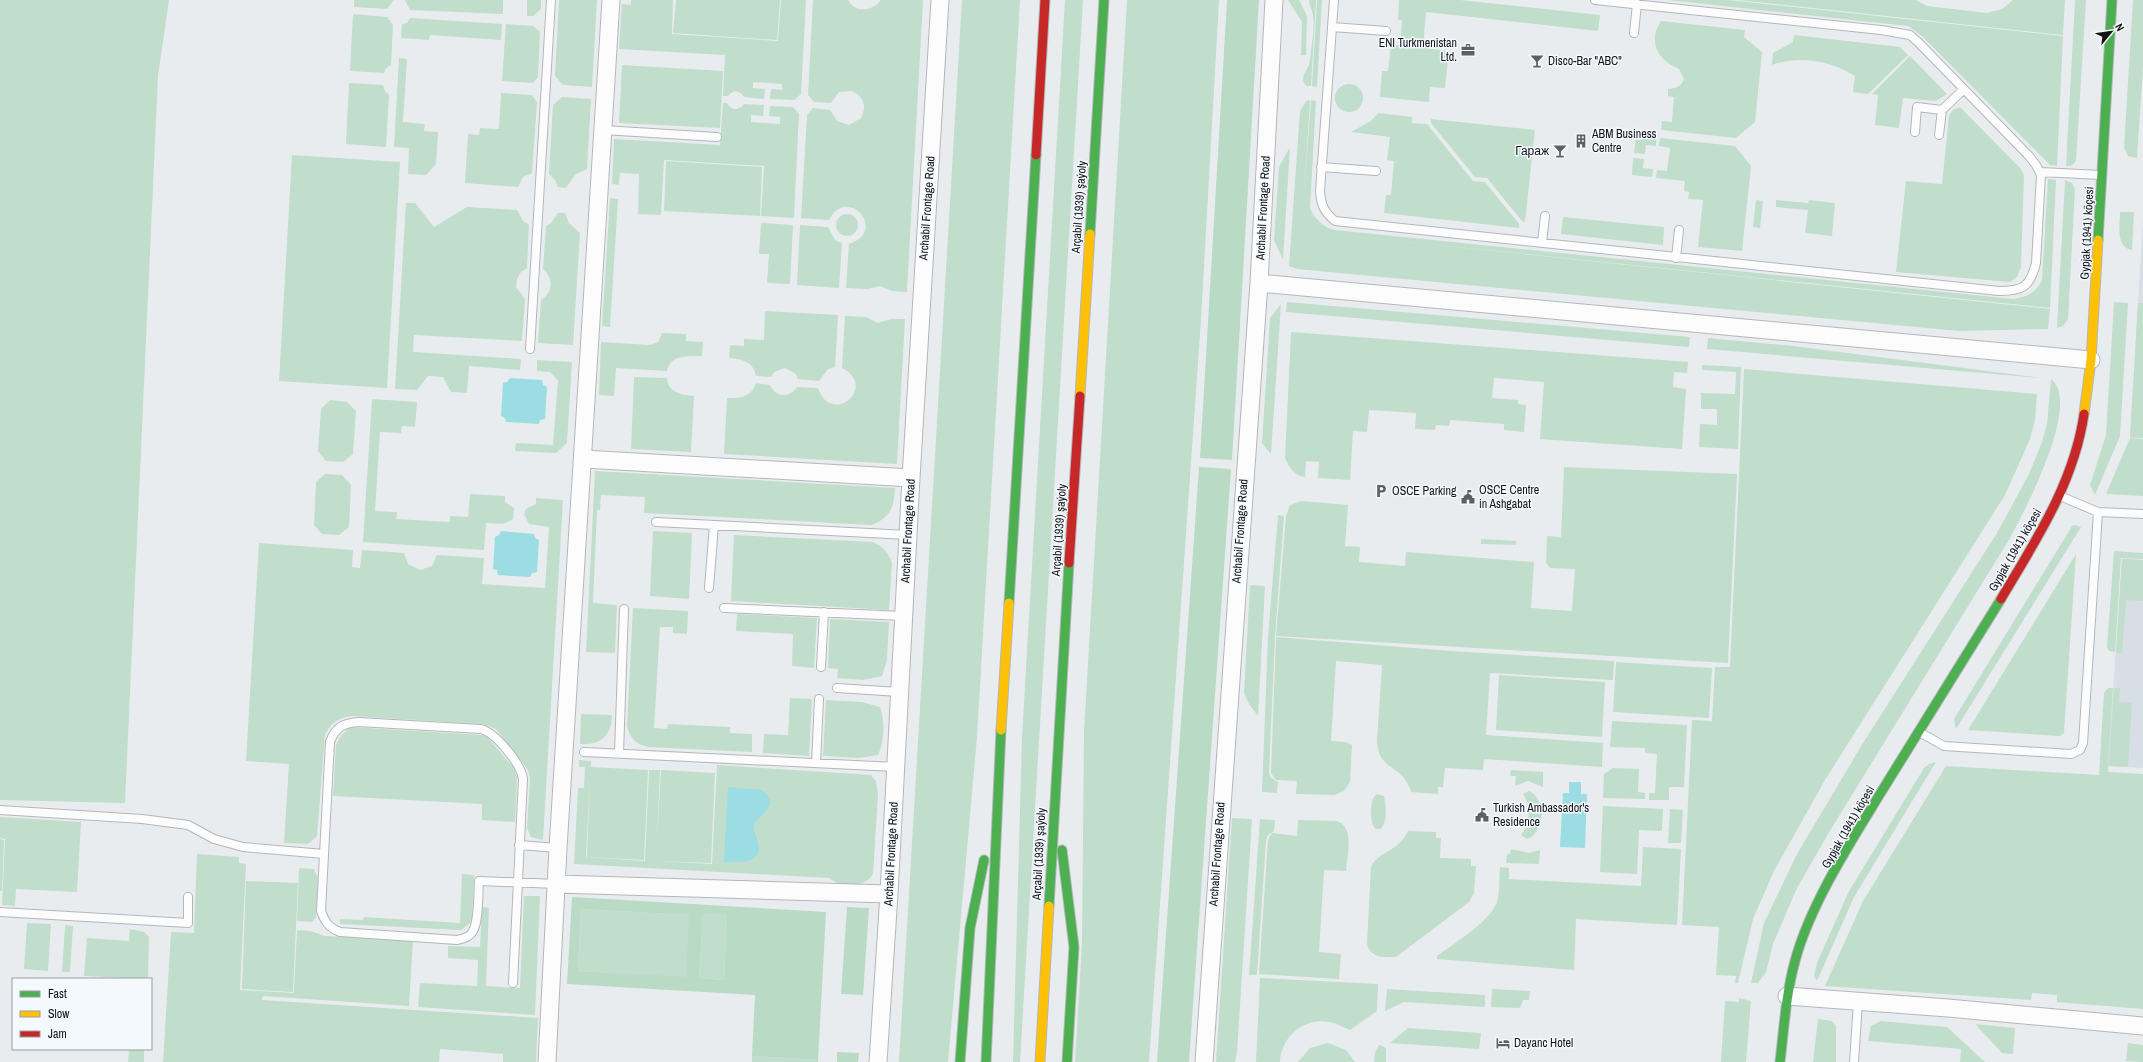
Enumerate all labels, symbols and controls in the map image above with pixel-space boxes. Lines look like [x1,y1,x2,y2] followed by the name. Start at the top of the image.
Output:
[2091,12,2131,52] north arrow
[2112,21,2127,33] text: N
[1379,35,1457,65] place label: ENI Turkmenistan Ltd.
[1460,42,1476,58] office icon: ENI Turkmenistan Ltd.
[1529,53,1545,69] bar icon: Disco-Bar "ABC"
[1548,53,1622,69] place label: Disco-Bar "ABC"
[1591,126,1657,156] place label: ABM Business Centre
[1573,133,1589,149] building icon: ABM Business Centre
[1515,143,1549,159] place label: Гараж
[1552,143,1568,159] bar icon: Гараж
[915,155,939,262] street label: Archabil Frontage Road
[1252,155,1274,262] street label: Archabil Frontage Road
[1068,160,1090,255] street label: Arçabil (1939) şaýoly
[2077,186,2097,280] street label: Gypjak (1941) köçesi
[897,478,919,585] street label: Archabil Frontage Road
[1228,478,1252,585] street label: Archabil Frontage Road
[1479,482,1539,512] place label: OSCE Centre in Ashgabat
[1048,483,1070,578] street label: Arçabil (1939) şaýoly
[1373,483,1389,499] parking icon: OSCE Parking
[1392,483,1457,499] place label: OSCE Parking
[1460,489,1476,505] public building icon: OSCE Centre in Ashgabat
[1985,506,2045,594] street label: Gypjak (1941) köçesi
[1818,783,1878,871] street label: Gypjak (1941) köçesi
[1493,800,1589,830] place label: Turkish Ambassador's Residence
[880,801,902,908] street label: Archabil Frontage Road
[1205,801,1229,908] street label: Archabil Frontage Road
[1029,807,1049,902] street label: Arçabil (1939) şaýoly
[1474,807,1490,823] public building icon: Turkish Ambassador's Residence
[12,978,152,1050] legend
[48,986,67,1002] text: Fast
[48,1006,70,1022] text: Slow
[48,1026,67,1042] text: Jam
[1495,1035,1511,1051] hotel icon: Dayanc Hotel
[1514,1035,1573,1051] place label: Dayanc Hotel

